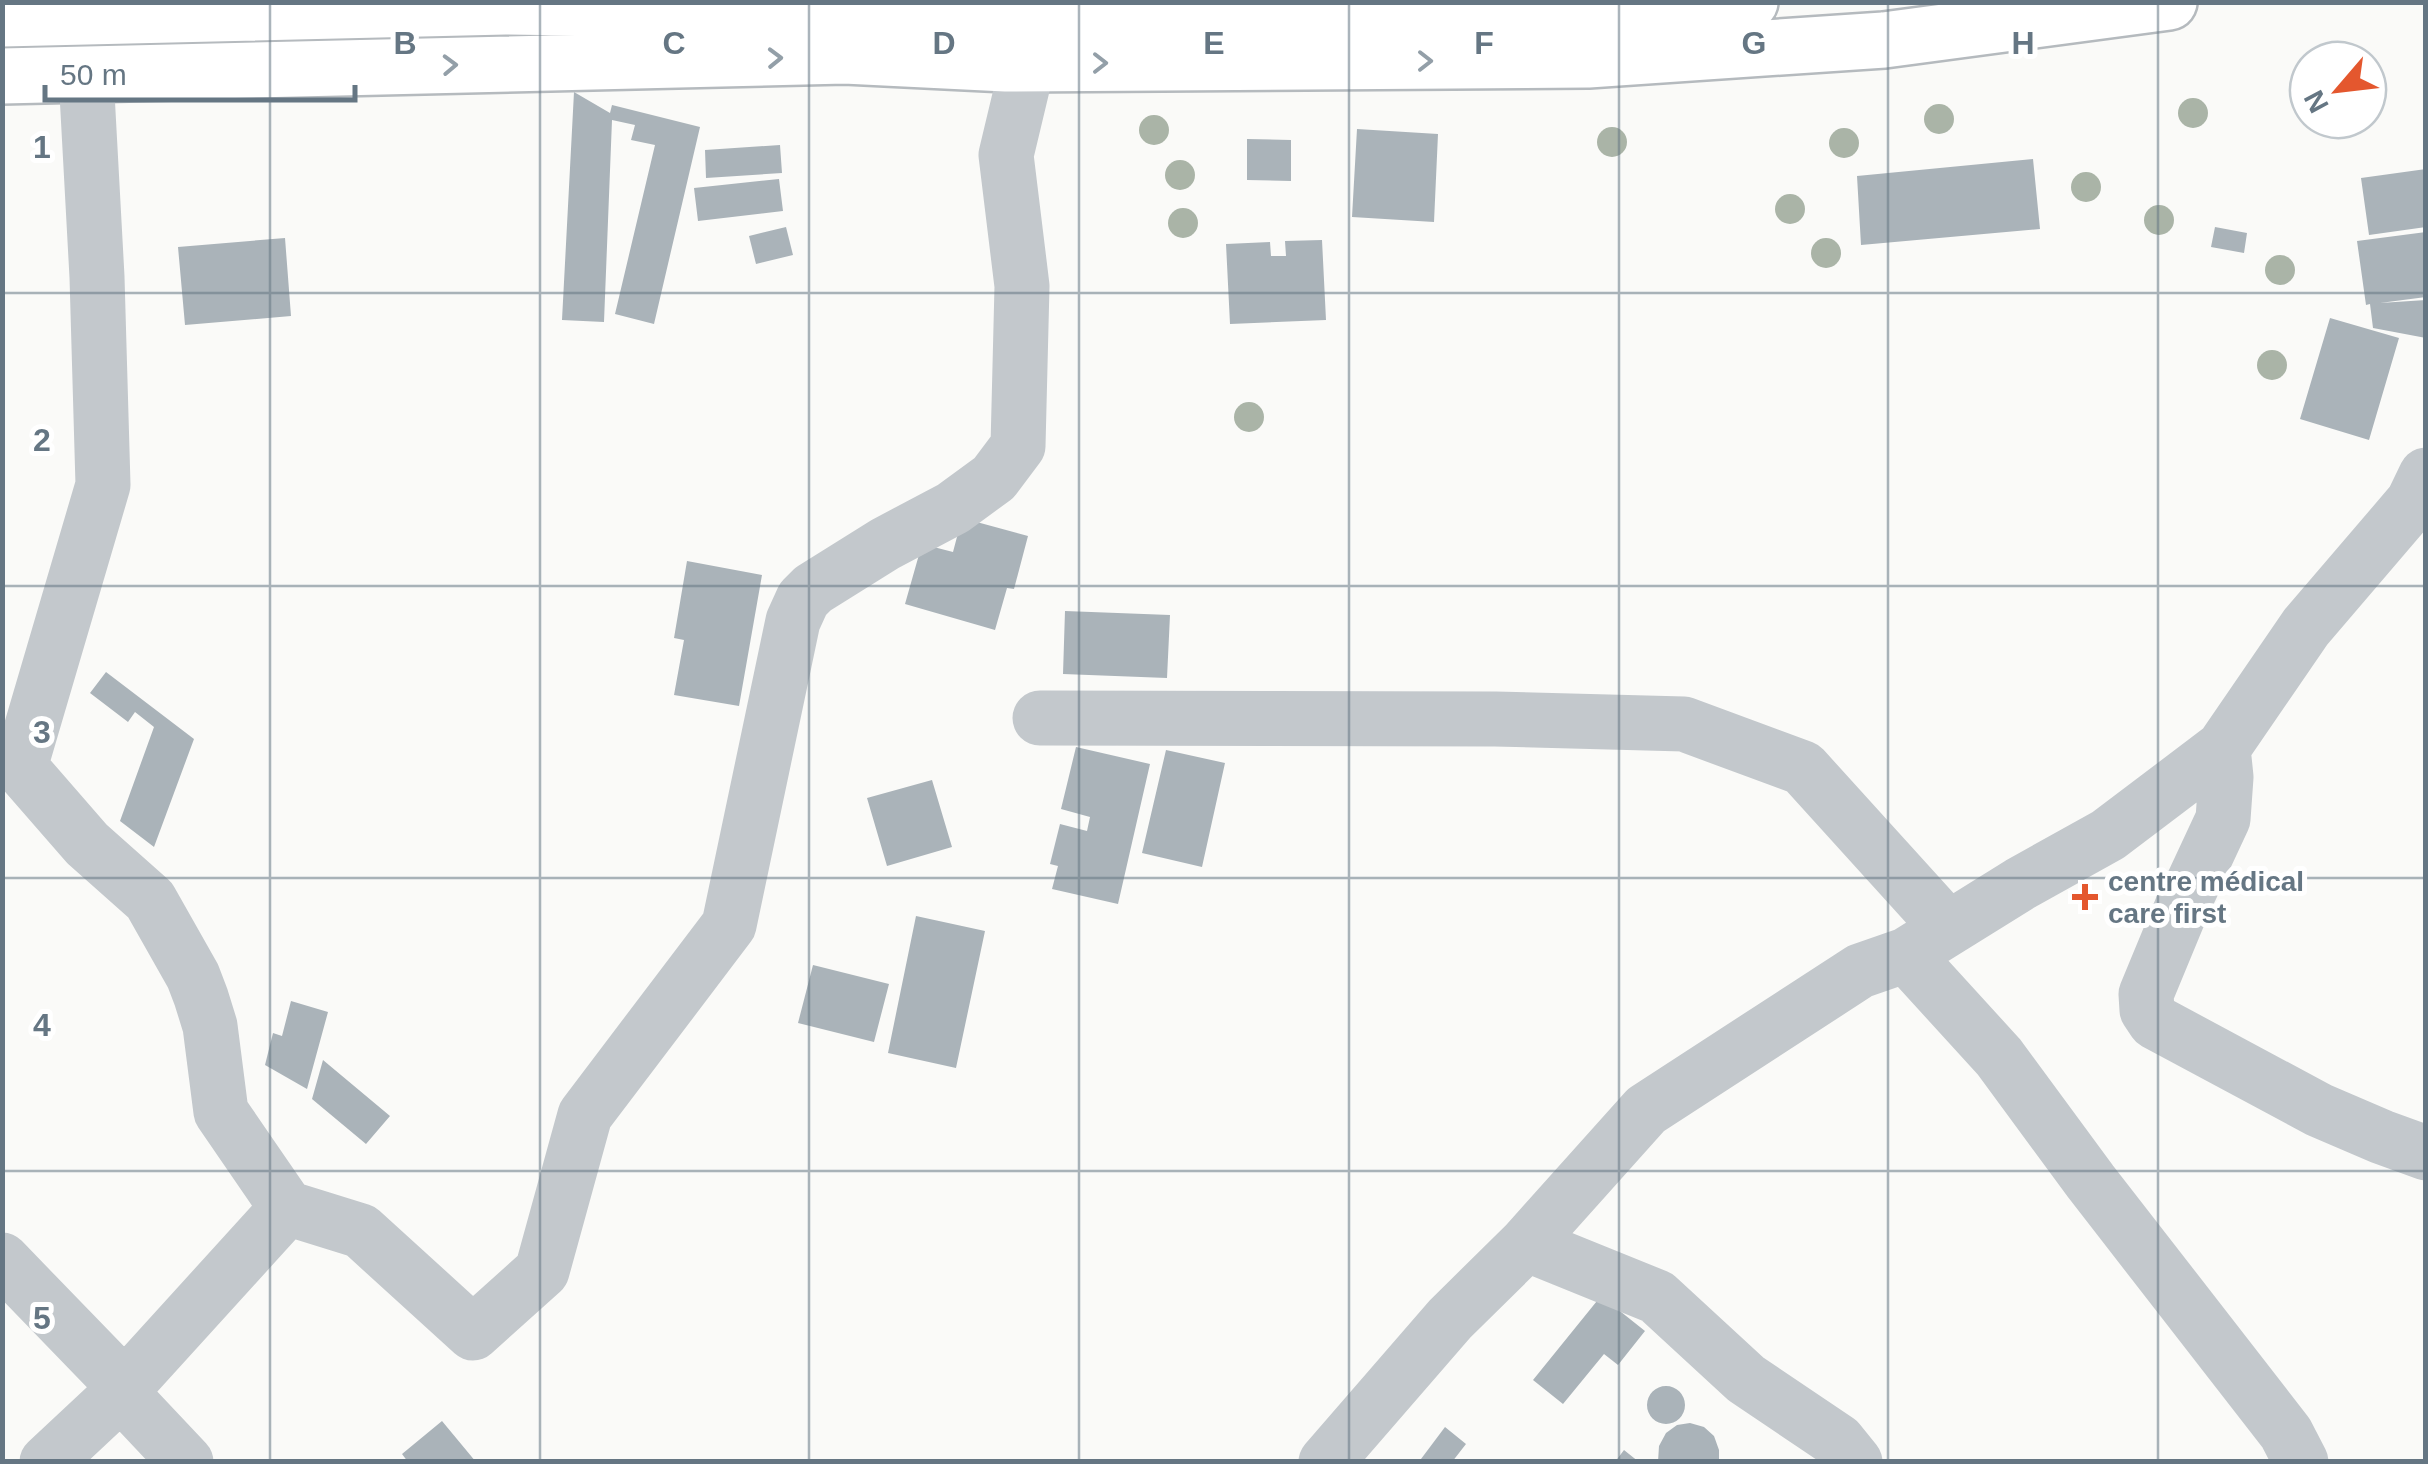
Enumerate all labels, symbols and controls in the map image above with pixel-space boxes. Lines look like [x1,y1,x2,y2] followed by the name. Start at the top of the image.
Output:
[393,25,417,61] text: B
[662,25,686,61] text: C
[932,25,956,61] text: D
[1203,25,1225,61] text: E
[1474,25,1494,61] text: F
[1742,25,1766,61] text: G
[2011,25,2035,61] text: H
[45,40,355,102] scale bar
[2288,40,2388,140] north arrow
[767,47,783,68] one-way arrow
[1417,50,1433,71] one-way arrow
[1092,52,1108,74] one-way arrow
[442,54,458,75] one-way arrow
[60,58,127,91] text: 50 m
[2298,85,2335,118] text: N
[33,129,51,165] text: 1
[33,422,51,458] text: 2
[33,714,51,750] text: 3
[2108,866,2304,929] place label: centre médical care first
[2072,884,2098,910] marker: centre médical care first
[33,1007,51,1043] text: 4
[33,1300,51,1336] text: 5

